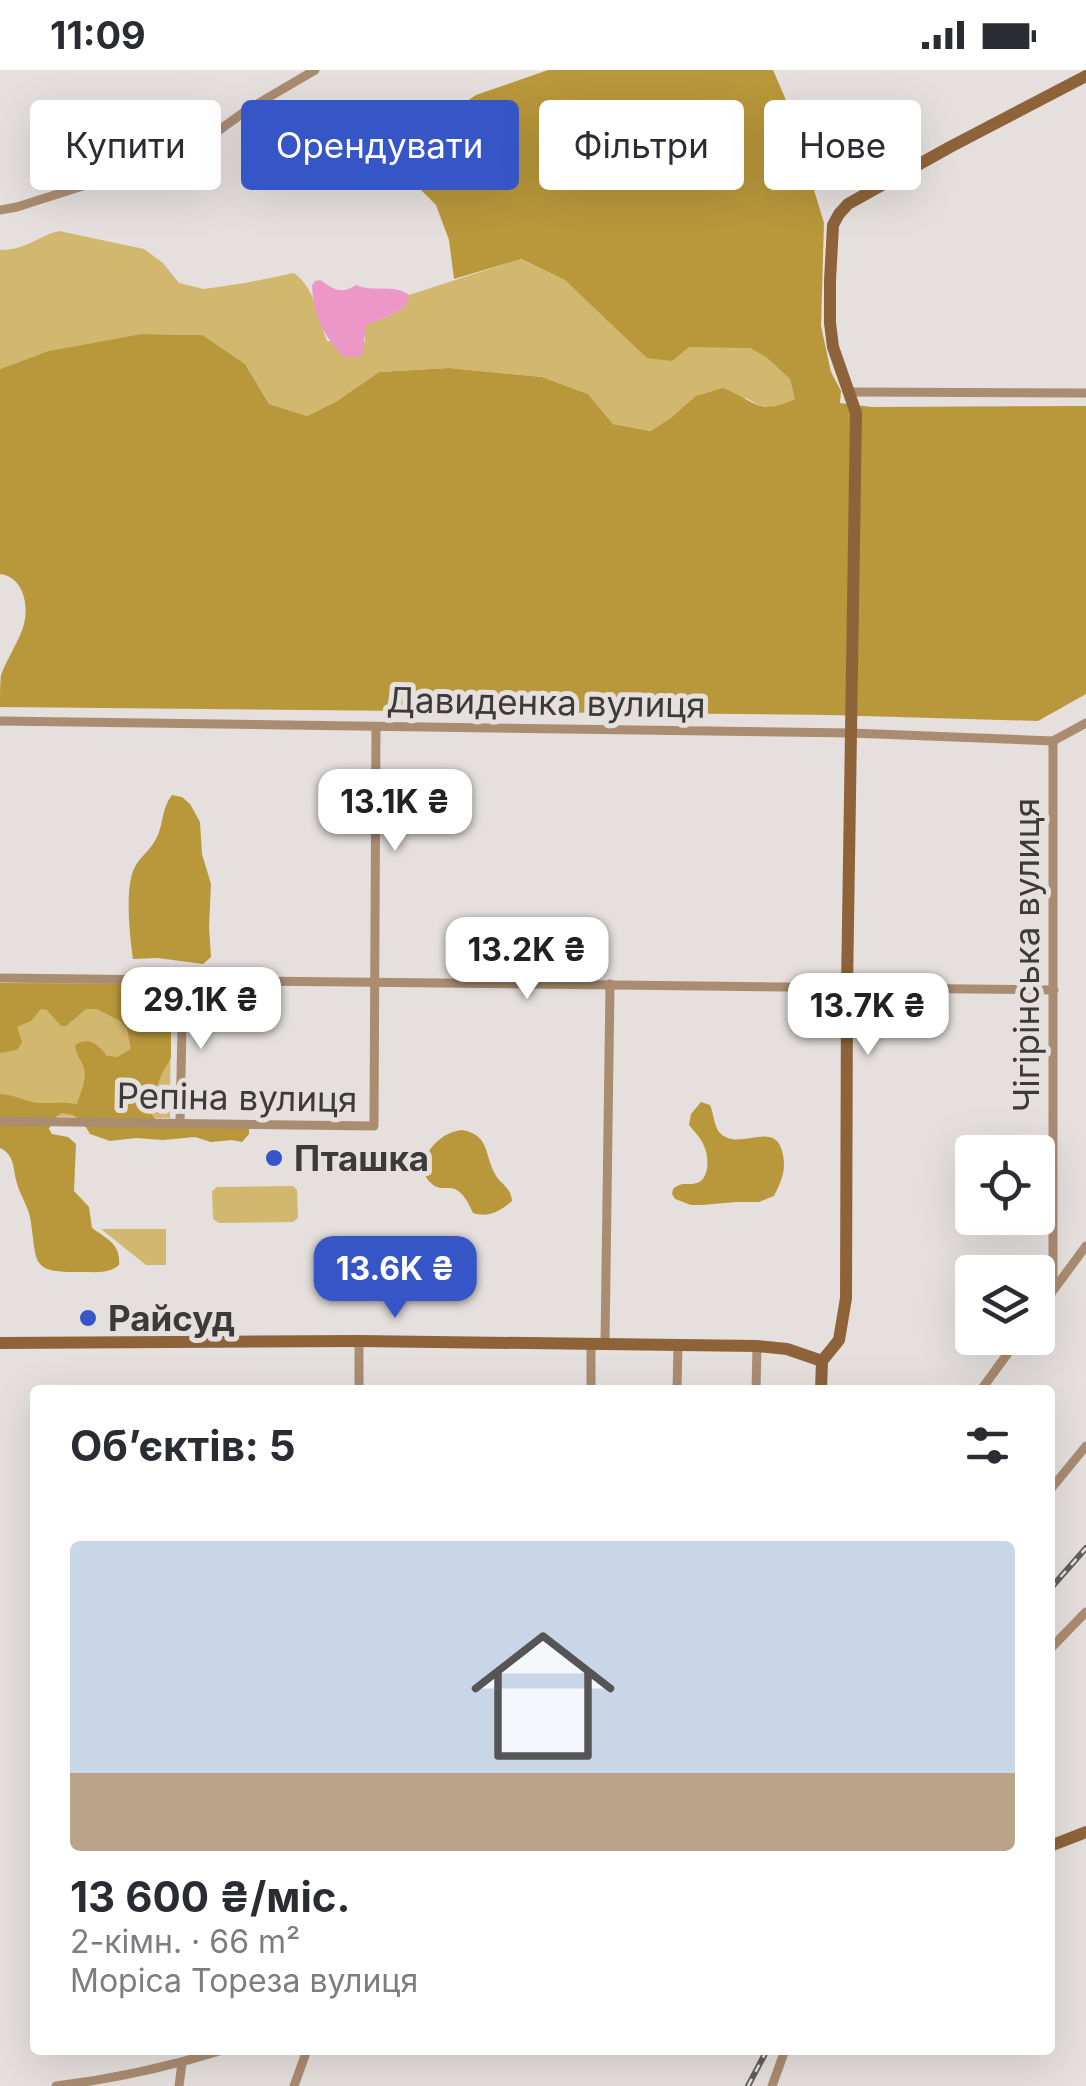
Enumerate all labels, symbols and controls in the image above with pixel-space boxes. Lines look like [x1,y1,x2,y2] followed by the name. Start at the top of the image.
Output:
[50,12,146,58] text: 11:09
[30,100,221,190] chip: Купити
[241,100,519,190] chip: Орендувати
[539,100,744,190] chip: Фільтри
[764,100,921,190] chip: Нове
[386,678,706,726] street label: Давиденка вулиця
[303,769,487,854] pin: 13.1K ₴
[340,782,450,821] text: 13.1K ₴
[1005,798,1047,1112] street label: Чiгiрiнська вулиця
[435,917,619,1002] pin: 13.2K ₴
[468,930,586,969] text: 13.2K ₴
[109,967,293,1052] pin: 29.1K ₴
[776,973,960,1058] pin: 13.7K ₴
[143,980,259,1019] text: 29.1K ₴
[810,986,926,1025] text: 13.7K ₴
[116,1074,358,1120] street label: Репiна вулиця
[955,1135,1055,1355] map controls
[955,1135,1055,1235] button: locate
[294,1137,429,1179] place label: Пташка
[263,1147,285,1169] marker: Пташка
[303,1236,487,1321] pin: 13.6K ₴
[336,1249,454,1288] text: 13.6K ₴
[955,1255,1055,1355] button: layers
[108,1297,235,1339] place label: Райсуд
[77,1307,99,1329] marker: Райсуд
[960,1418,1015,1473] icon: filters
[70,1420,296,1471] text: Об’єктів: 5
[453,1606,633,1786] icon: home
[70,1871,351,1922] text: 13 600 ₴/міс.
[70,1922,300,1961] text: 2-кімн. · 66 m²
[70,1961,418,2000] text: Моріса Тореза вулиця

